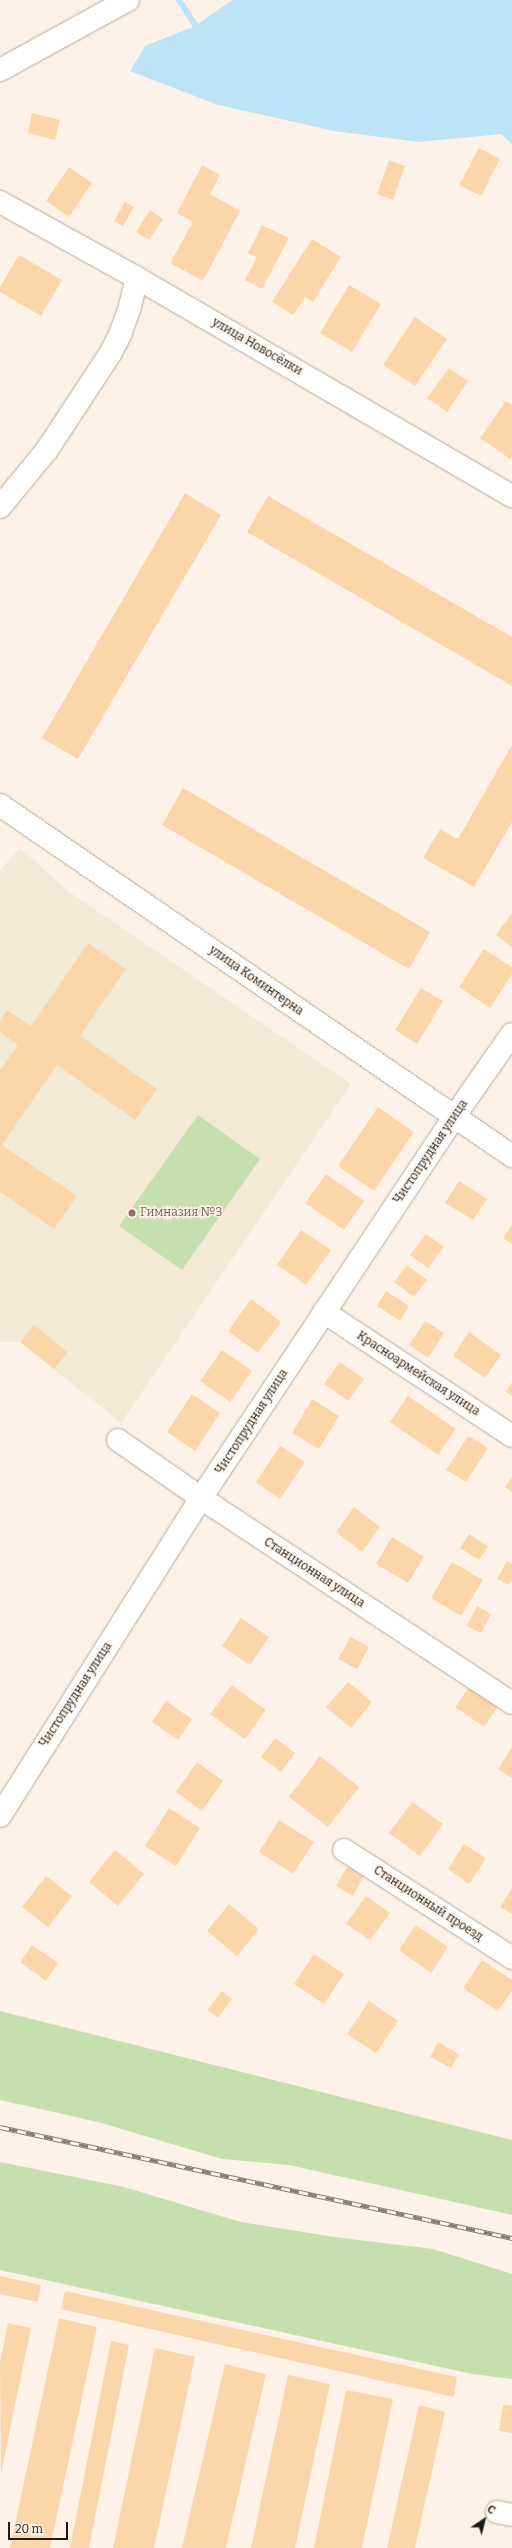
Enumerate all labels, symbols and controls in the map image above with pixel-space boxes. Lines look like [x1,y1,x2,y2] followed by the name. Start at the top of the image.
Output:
[209,315,305,379] street label: улица Новосёлки
[206,943,306,1019] street label: улица Коминтерна
[391,1097,471,1207] street label: Чистопрудная улица
[140,1206,222,1220] place label: Гимназия №3
[127,1208,137,1218] marker: Гимназия №3
[354,1329,482,1419] street label: Красноармейская улица
[213,1367,291,1477] street label: Чистопрудная улица
[261,1535,367,1611] street label: Станционная улица
[37,1640,115,1750] street label: Чистопрудная улица
[371,1863,485,1945] street label: Станционный проезд
[464,2500,504,2540] north arrow
[485,2502,498,2517] text: С
[10,2514,70,2540] scale bar
[15,2522,43,2536] text: 20 m

